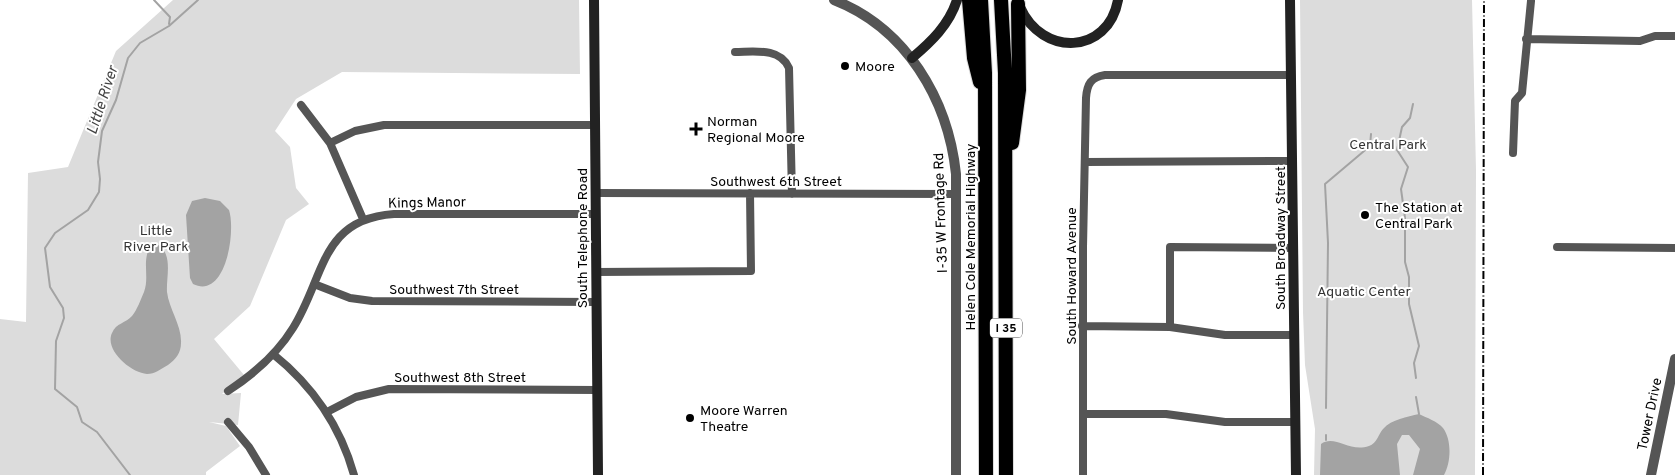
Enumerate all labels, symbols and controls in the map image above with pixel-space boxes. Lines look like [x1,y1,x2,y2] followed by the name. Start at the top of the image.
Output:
[855,59,895,76] place label: Moore
[839,60,851,72] marker: Moore
[83,63,124,137] water label: Little River
[707,114,805,147] place label: Norman Regional Moore
[689,122,703,136] marker: Norman Regional Moore
[1349,137,1427,154] park label: Central Park
[963,144,980,330] street label: Helen Cole Memorial Highway
[931,152,952,274] street label: I-35 W Frontage Rd
[1273,166,1290,310] street label: South Broadway Street
[575,168,592,308] street label: South Telephone Road
[710,174,842,191] street label: Southwest 6th Street
[388,194,467,213] street label: Kings Manor
[1375,200,1463,233] place label: The Station at Central Park
[1064,207,1081,345] street label: South Howard Avenue
[1359,209,1371,221] marker: The Station at Central Park
[123,223,189,256] park label: Little River Park
[389,282,519,299] street label: Southwest 7th Street
[1317,284,1412,301] park label: Aquatic Center
[990,318,1022,338] road number: I 35
[394,370,526,387] street label: Southwest 8th Street
[1634,376,1666,452] street label: Tower Drive
[700,403,788,436] place label: Moore Warren Theatre
[684,412,696,424] marker: Moore Warren Theatre

